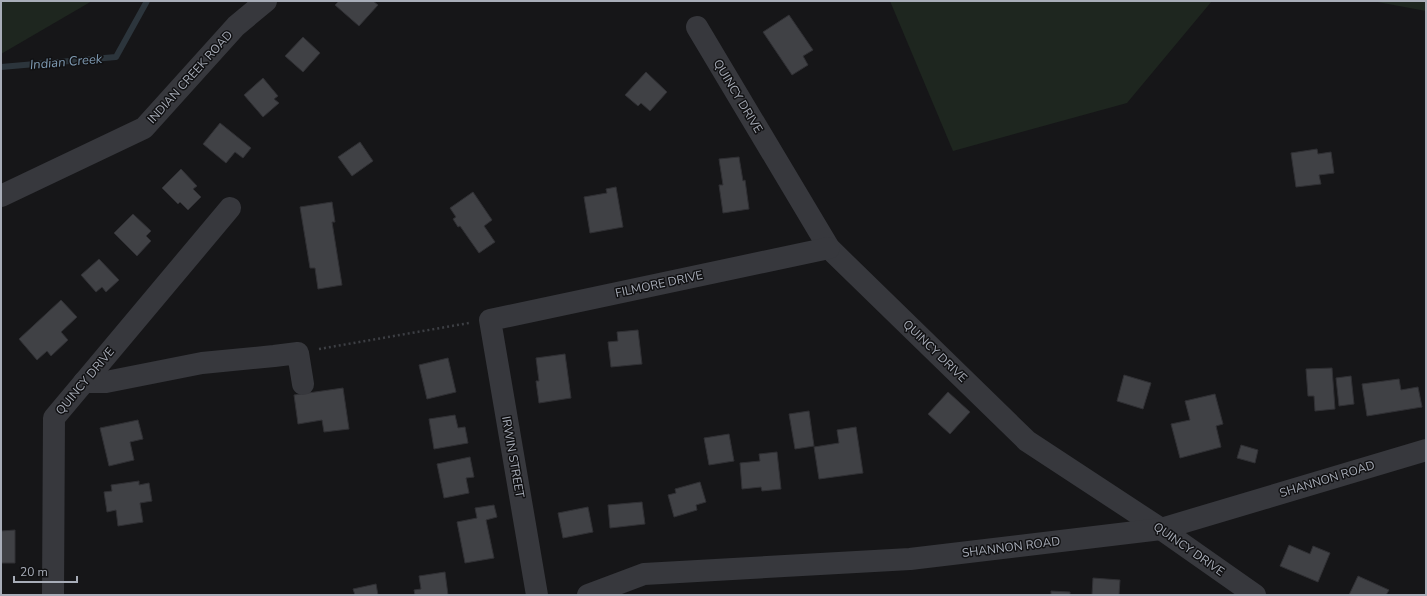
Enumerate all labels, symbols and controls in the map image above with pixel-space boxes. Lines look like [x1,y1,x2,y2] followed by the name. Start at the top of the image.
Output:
[144,27,236,127] street label: INDIAN CREEK ROAD
[29,50,104,74] water label: Indian Creek
[710,56,766,136] street label: QUINCY DRIVE
[614,267,704,301] street label: FILMORE DRIVE
[899,316,971,386] street label: QUINCY DRIVE
[52,344,118,418] street label: QUINCY DRIVE
[498,415,528,500] street label: IRWIN STREET
[1277,457,1377,501] street label: SHANNON ROAD
[1150,519,1228,579] street label: QUINCY DRIVE
[961,533,1061,561] street label: SHANNON ROAD
[14,558,77,584] scale bar
[20,564,48,580] text: 20 m

